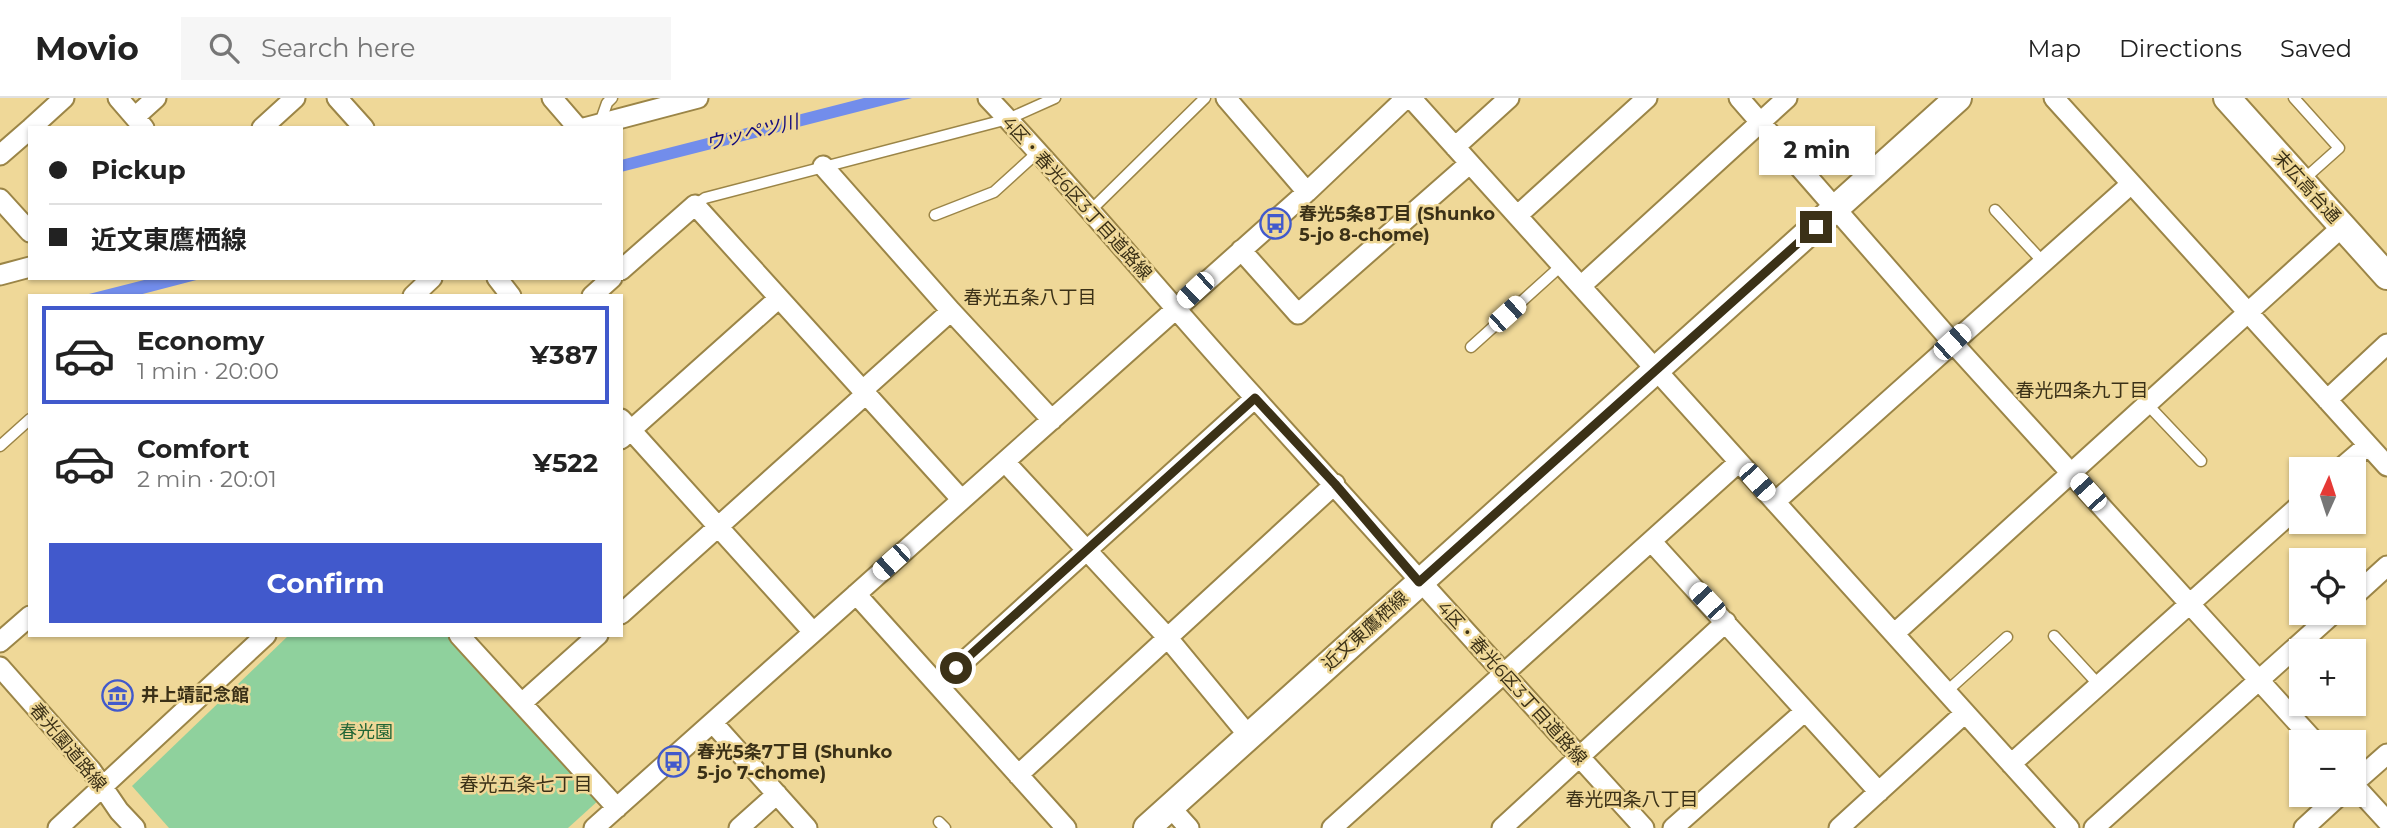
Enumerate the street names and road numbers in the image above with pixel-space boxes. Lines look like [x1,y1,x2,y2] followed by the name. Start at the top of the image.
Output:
[998,111,1156,285] street label: 4区・春光6区3丁目道路線
[2269,146,2345,228] street label: 末広高台通
[1318,587,1412,675] street label: 近文東鷹栖線
[1433,596,1591,770] street label: 4区・春光6区3丁目道路線
[25,699,111,795] street label: 春光園道路線

